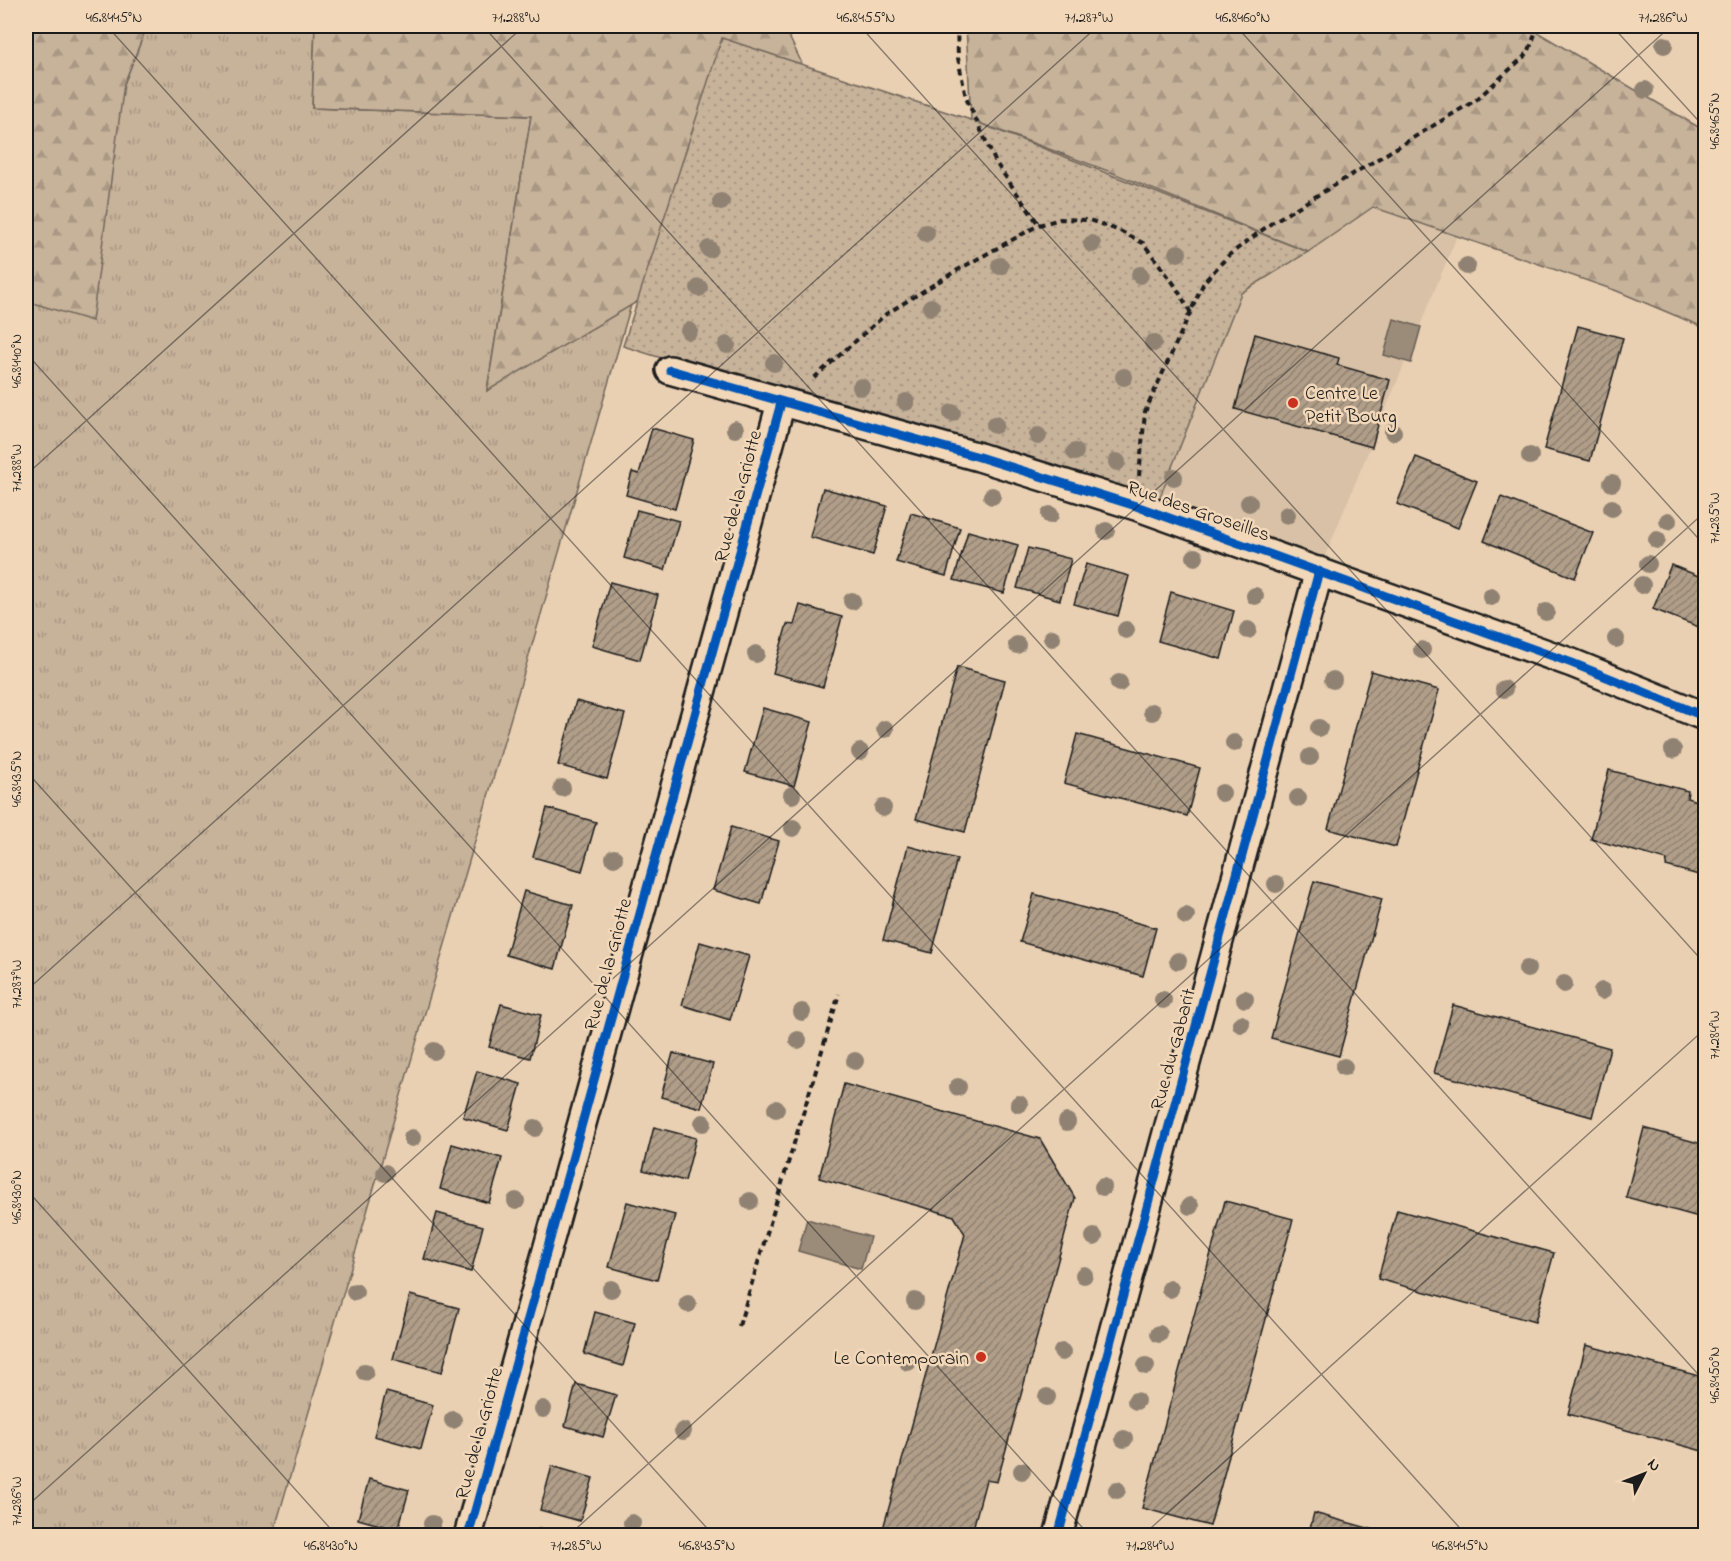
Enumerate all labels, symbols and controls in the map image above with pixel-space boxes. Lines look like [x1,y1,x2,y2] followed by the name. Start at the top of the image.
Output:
[86,7,142,29] text: 46.8445°N
[492,7,540,29] text: 71.288°W
[837,7,895,29] text: 46.8455°N
[1065,7,1113,29] text: 71.287°W
[1216,7,1270,29] text: 46.8460°N
[1638,7,1688,29] text: 71.286°W
[1704,93,1726,149] text: 46.8465°N
[6,334,28,388] text: 46.8440°N
[1305,380,1397,433] place label: Centre Le Petit Bourg
[1286,396,1300,410] marker: Centre Le Petit Bourg
[708,427,771,566] street label: Rue de la Griotte
[6,444,28,492] text: 71.288°W
[1123,474,1274,550] street label: Rue des Groseilles
[1704,492,1726,544] text: 71.285°W
[6,751,28,807] text: 46.8435°N
[578,895,641,1034] street label: Rue de la Griotte
[6,960,28,1008] text: 71.287°W
[1144,985,1205,1114] street label: Rue du Gabarit
[1704,1011,1726,1059] text: 71.284°W
[6,1170,28,1224] text: 46.8430°N
[833,1345,969,1374] place label: Le Contemporain
[1704,1347,1726,1403] text: 46.8450°N
[974,1350,988,1364] marker: Le Contemporain
[449,1364,512,1503] street label: Rue de la Griotte
[1614,1444,1674,1504] north arrow
[1641,1453,1666,1477] text: N
[6,1476,28,1526] text: 71.286°W
[304,1535,358,1557] text: 46.8430°N
[550,1535,602,1557] text: 71.285°W
[679,1535,735,1557] text: 46.8435°N
[1126,1535,1174,1557] text: 71.284°W
[1432,1535,1488,1557] text: 46.8445°N

